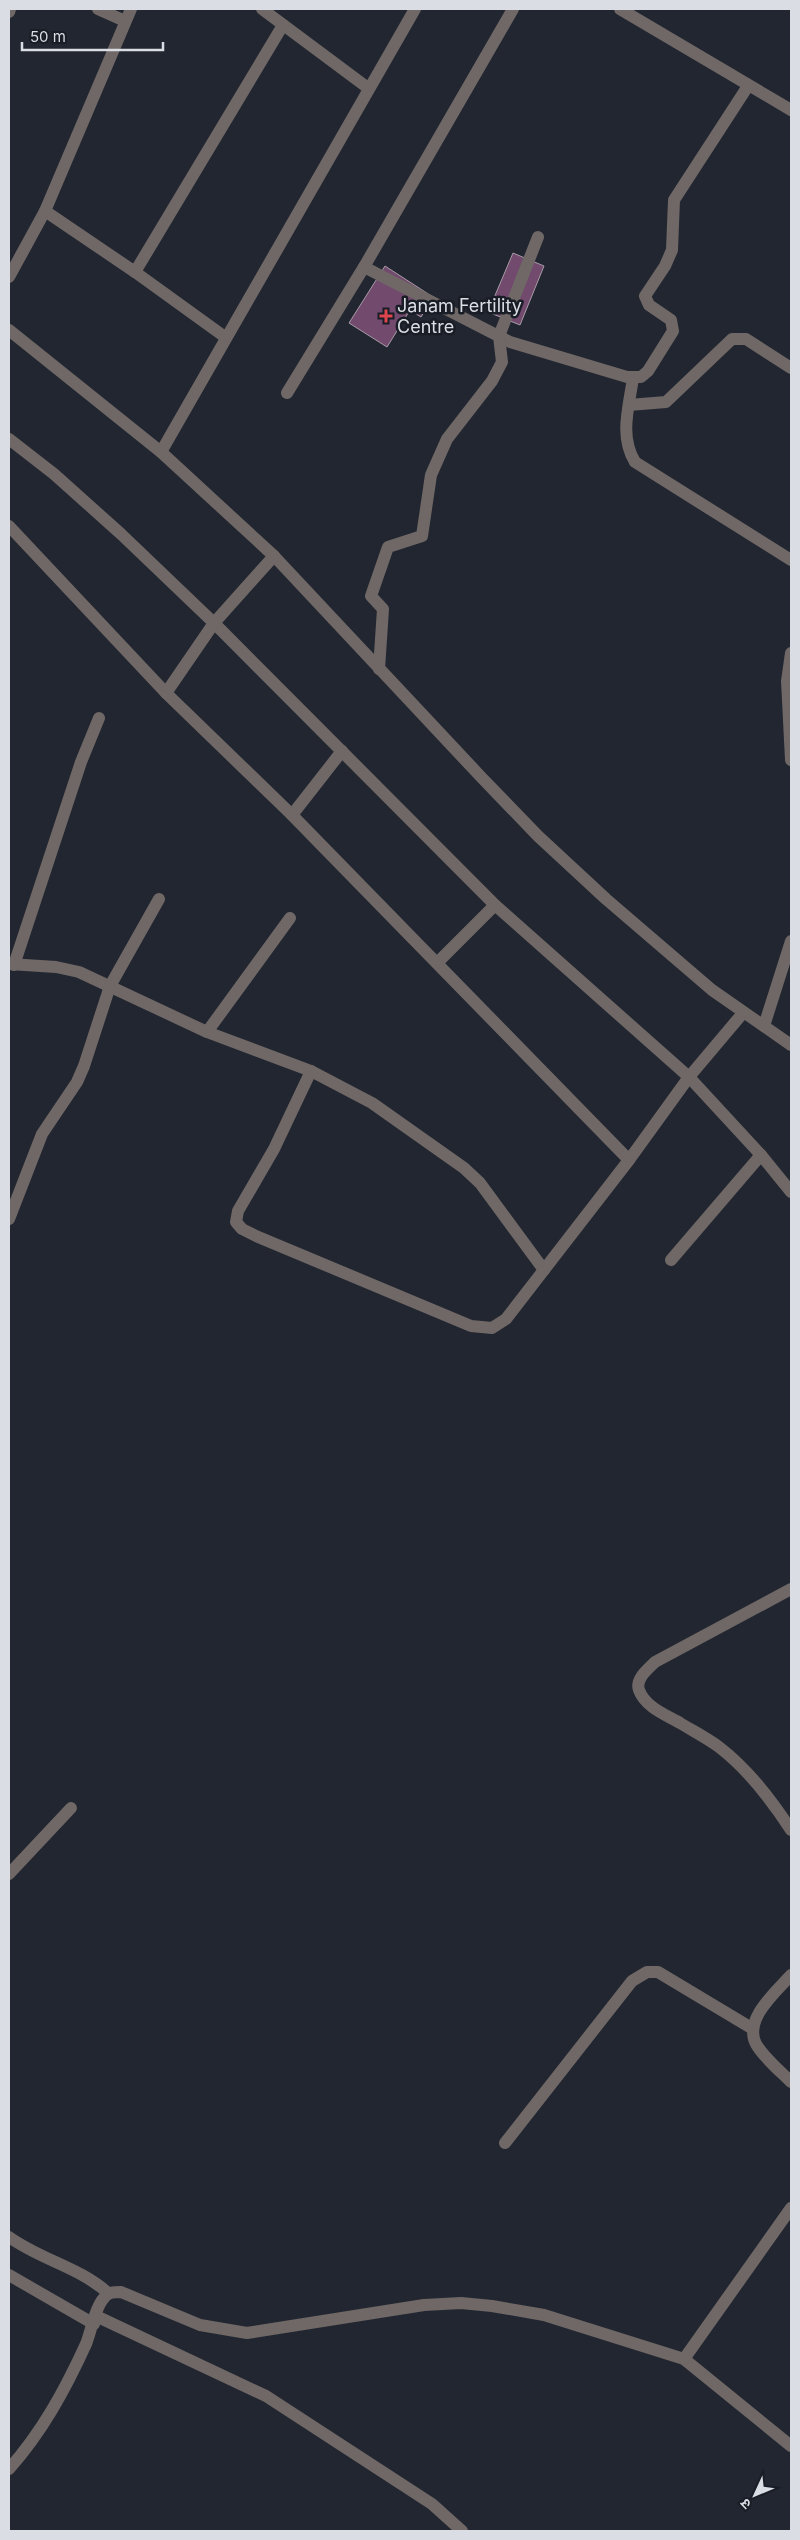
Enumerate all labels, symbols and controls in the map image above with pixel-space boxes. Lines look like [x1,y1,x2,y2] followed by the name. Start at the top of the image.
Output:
[22,20,164,52] scale bar
[30,27,66,46] text: 50 m
[397,295,522,337] place label: Janam Fertility Centre
[379,309,393,323] marker: Janam Fertility Centre
[730,2470,780,2520] north arrow
[736,2495,754,2513] text: उ

